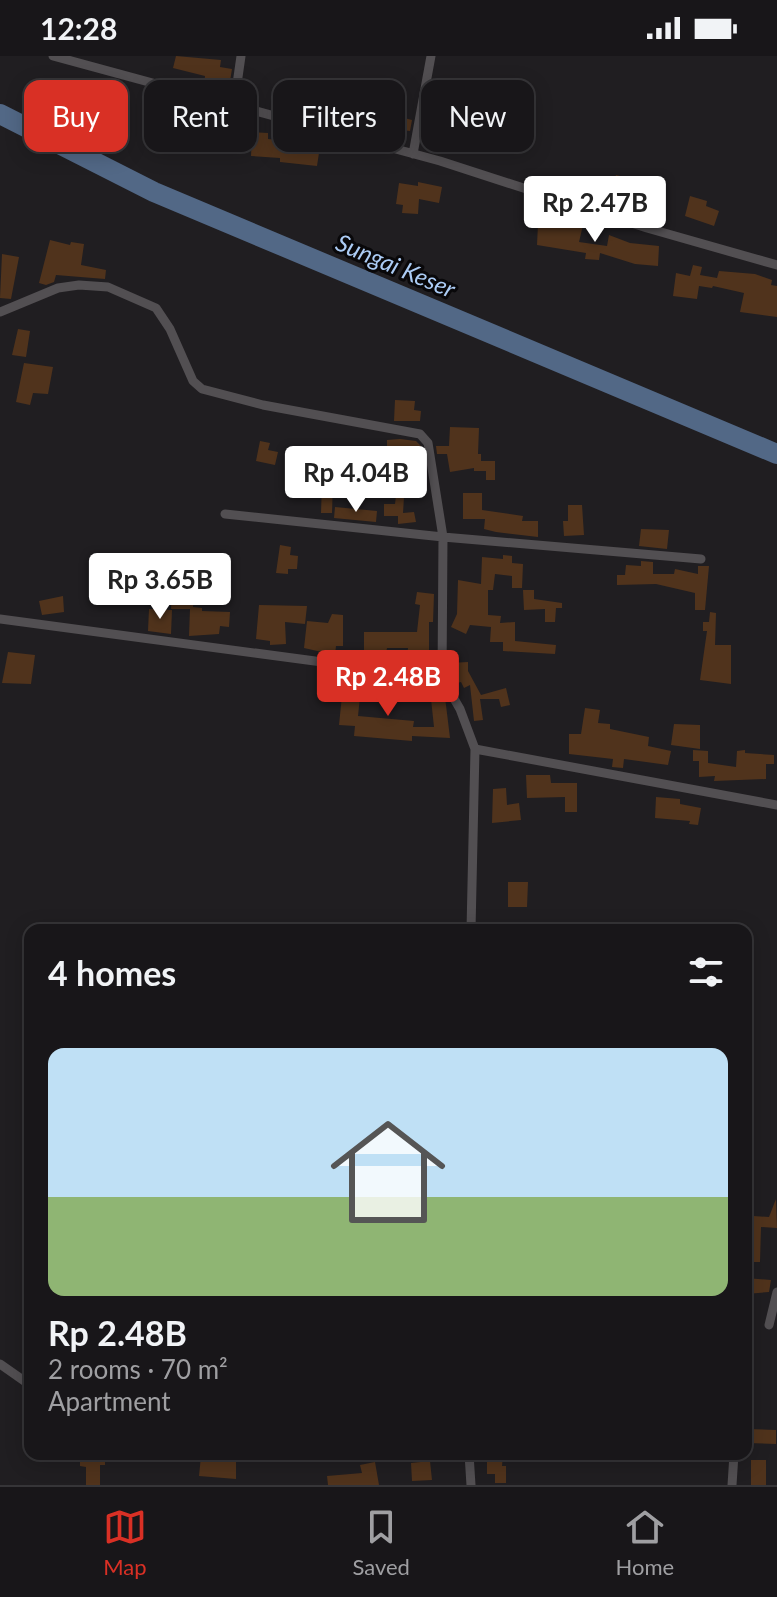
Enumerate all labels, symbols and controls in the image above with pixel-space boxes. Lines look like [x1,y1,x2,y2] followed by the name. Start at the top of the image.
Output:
[40,10,117,46] text: 12:28
[24,80,128,152] chip: Buy
[144,80,257,152] chip: Rent
[273,80,405,152] chip: Filters
[421,80,534,152] chip: New
[512,176,678,244] pin: Rp 2.47B
[542,186,648,218] text: Rp 2.47B
[332,227,461,303] water label: Sungai Keser
[273,446,439,514] pin: Rp 4.04B
[303,456,409,488] text: Rp 4.04B
[77,553,243,621] pin: Rp 3.65B
[107,563,213,595] text: Rp 3.65B
[305,650,471,718] pin: Rp 2.48B
[335,660,441,692] text: Rp 2.48B
[684,950,728,994] icon: filters
[48,952,176,993] text: 4 homes
[316,1100,460,1244] icon: home
[48,1312,187,1353] text: Rp 2.48B
[48,1353,228,1385] text: 2 rooms · 70 m²
[48,1385,171,1417] text: Apartment
[103,1505,147,1580] tab: Map
[352,1505,410,1580] tab: Saved
[616,1505,674,1580] tab: Home

